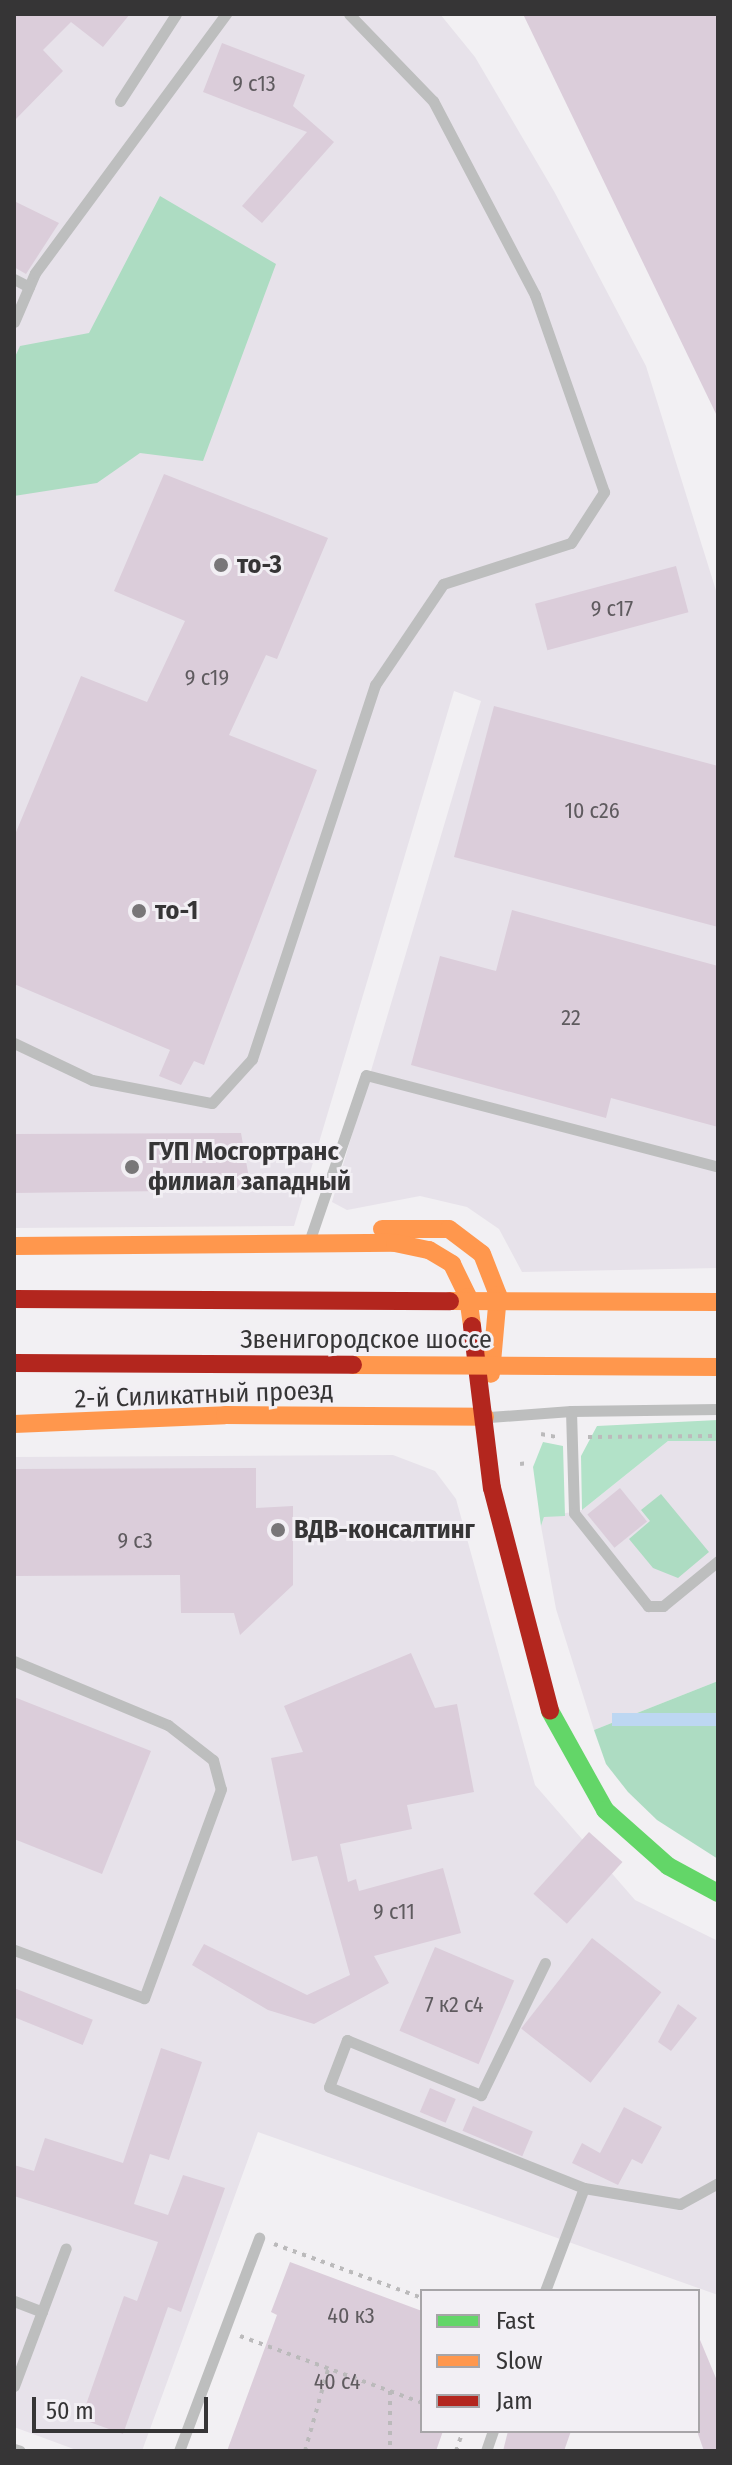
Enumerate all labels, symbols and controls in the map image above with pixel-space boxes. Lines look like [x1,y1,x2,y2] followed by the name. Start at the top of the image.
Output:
[232,71,276,97] house number: 9 с13
[237,549,282,581] place label: то-3
[212,556,230,574] marker: то-3
[591,596,633,622] house number: 9 с17
[185,665,229,691] house number: 9 с19
[564,798,620,824] house number: 10 с26
[155,895,198,927] place label: то-1
[130,902,148,920] marker: то-1
[561,1005,581,1031] house number: 22
[148,1136,351,1198] place label: ГУП Мосгортранс филиал западный
[123,1158,141,1176] marker: ГУП Мосгортранс филиал западный
[240,1324,492,1356] street label: Звенигородское шоссе
[74,1375,334,1415] street label: 2-й Силикатный проезд
[294,1514,475,1546] place label: ВДВ-консалтинг
[269,1521,287,1539] marker: ВДВ-консалтинг
[117,1528,153,1554] house number: 9 с3
[373,1899,415,1925] house number: 9 с11
[425,1992,483,2018] house number: 7 к2 с4
[420,2289,700,2433] legend
[327,2303,375,2329] house number: 40 к3
[496,2307,535,2335] text: Fast
[496,2347,542,2375] text: Slow
[314,2369,360,2395] house number: 40 с4
[36,2381,212,2431] scale bar
[496,2387,533,2415] text: Jam
[46,2397,94,2425] text: 50 m

